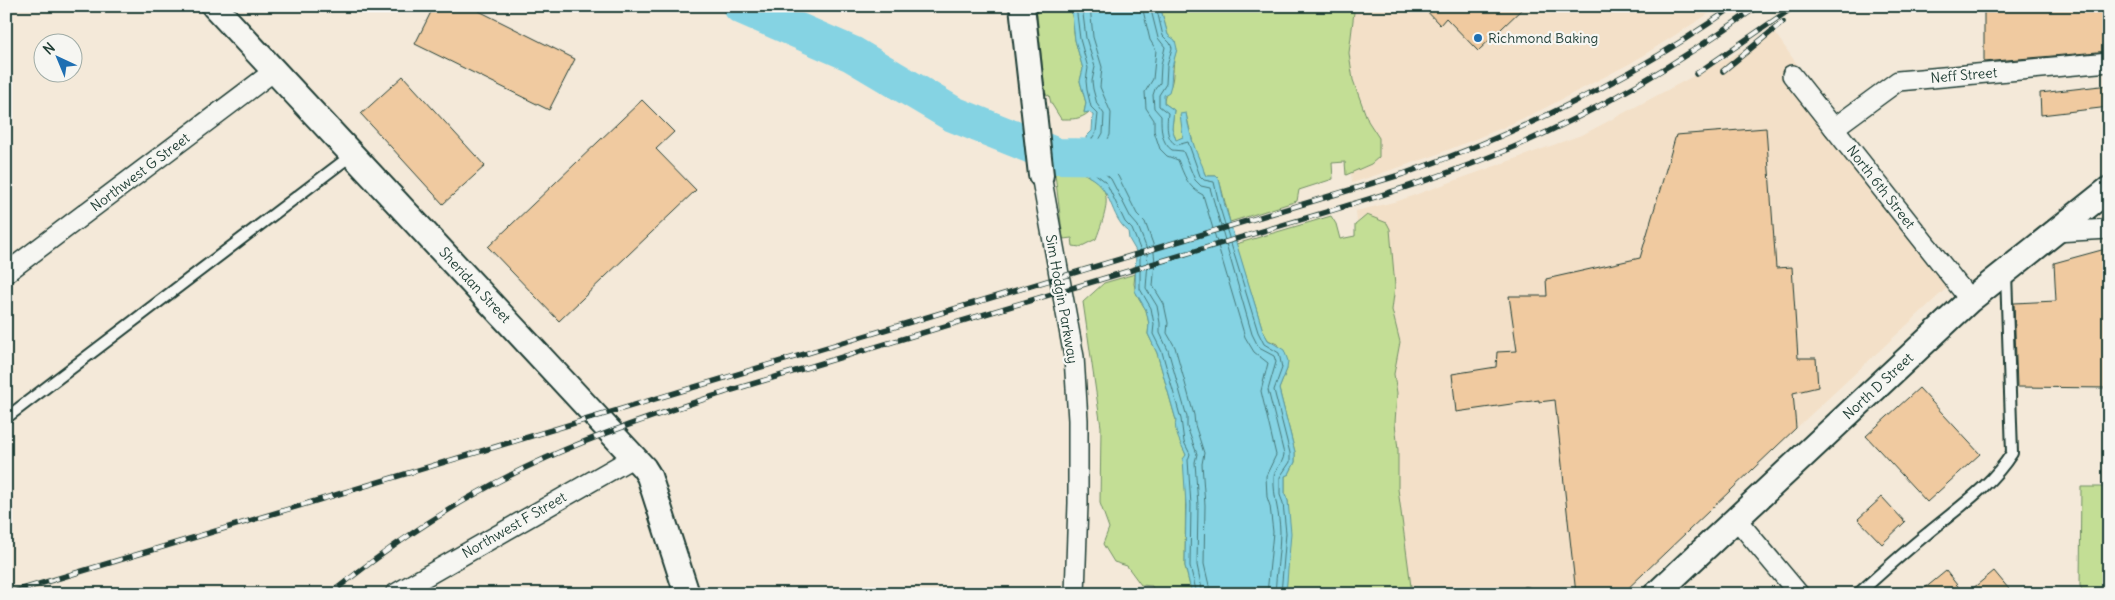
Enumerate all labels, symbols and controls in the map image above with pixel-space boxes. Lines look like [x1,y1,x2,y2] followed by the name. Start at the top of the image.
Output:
[1488,29,1598,47] place label: Richmond Baking
[32,32,82,82] north arrow
[1472,32,1484,44] marker: Richmond Baking
[39,39,59,58] text: N
[1930,63,1998,87] street label: Neff Street
[87,129,193,215] street label: Northwest G Street
[1843,142,1919,232] street label: North 6th Street
[1042,233,1082,365] street label: Sim Hodgin Parkway
[435,243,515,327] street label: Sheridan Street
[1839,349,1917,423] street label: North D Street
[459,488,570,562] street label: Northwest F Street

